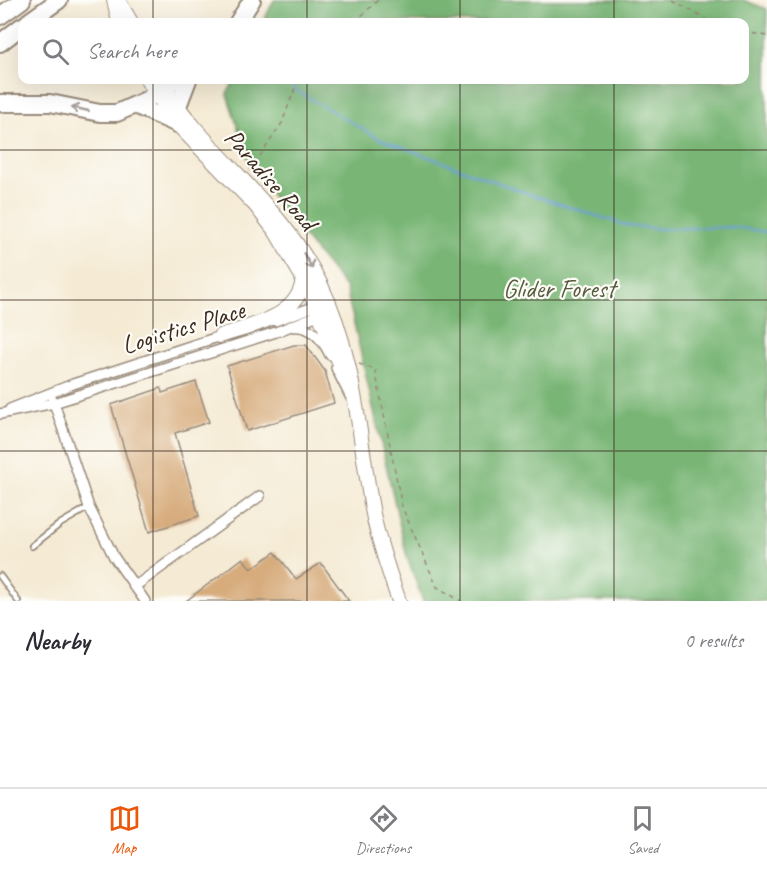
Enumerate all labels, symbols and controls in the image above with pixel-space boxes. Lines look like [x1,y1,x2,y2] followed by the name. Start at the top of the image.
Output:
[18,18,749,84] search box
[39,35,72,68] icon: search
[87,37,177,65] text: Search here
[71,102,90,114] one-way arrow
[217,121,326,240] street label: Paradise Road
[303,252,314,270] one-way arrow
[503,272,618,305] park label: Glider Forest
[118,293,250,362] street label: Logistics Place
[24,624,89,657] text: Nearby
[684,628,743,653] text: 0 results
[108,802,141,858] tab: Map
[356,802,411,858] tab: Directions
[626,802,659,858] tab: Saved

